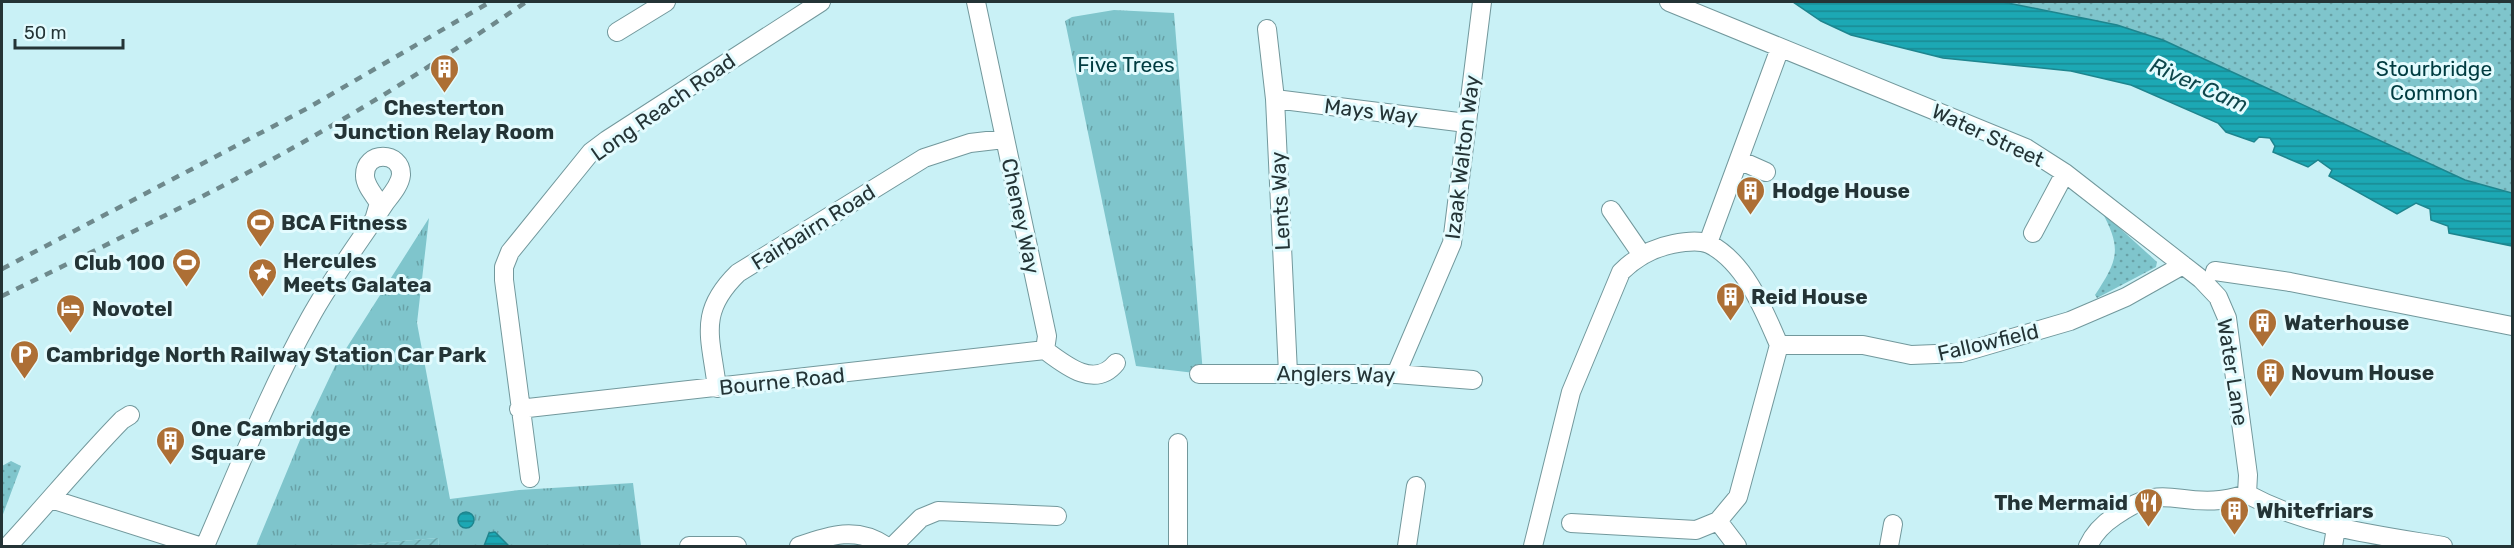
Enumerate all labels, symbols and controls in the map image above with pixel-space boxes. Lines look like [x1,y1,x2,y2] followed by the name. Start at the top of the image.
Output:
[15,12,123,50] scale bar
[24,22,67,44] text: 50 m
[586,48,740,166] street label: Long Reach Road
[2146,51,2252,119] water label: River Cam
[428,52,460,94] building icon: Chesterton Junction Relay Room
[1077,52,1175,77] park label: Five Trees
[2376,56,2492,105] park label: Stourbridge Common
[1440,73,1485,241] street label: Izaak Walton Way
[1323,93,1420,129] street label: Mays Way
[334,95,554,144] place label: Chesterton Junction Relay Room
[1928,98,2048,172] street label: Water Street
[1265,151,1295,251] street label: Lents Way
[997,156,1046,277] street label: Cheney Way
[1735,174,1767,216] building icon: Hodge House
[1772,178,1910,203] place label: Hodge House
[747,179,879,275] street label: Fairbairn Road
[244,206,276,248] sports icon: BCA Fitness
[281,210,407,235] place label: BCA Fitness
[170,246,202,288] sports icon: Club 100
[283,248,432,297] place label: Hercules Meets Galatea
[74,250,165,275] place label: Club 100
[246,256,278,298] place icon: Hercules Meets Galatea
[1714,280,1746,322] building icon: Reid House
[1751,284,1868,309] place label: Reid House
[55,292,87,334] hotel icon: Novotel
[92,296,173,321] place label: Novotel
[2247,306,2279,348] building icon: Waterhouse
[2284,310,2409,335] place label: Waterhouse
[2212,317,2254,427] street label: Water Lane
[1935,318,2041,366] street label: Fallowfield
[9,338,41,380] parking icon: Cambridge North Railway Station Car Park
[46,342,487,367] place label: Cambridge North Railway Station Car Park
[2254,356,2286,398] building icon: Novum House
[1276,360,1396,388] street label: Anglers Way
[2291,360,2434,385] place label: Novum House
[718,362,846,400] street label: Bourne Road
[191,416,351,465] place label: One Cambridge Square
[154,424,186,466] building icon: One Cambridge Square
[2133,486,2165,528] restaurant icon: The Mermaid
[1994,490,2128,515] place label: The Mermaid
[2219,494,2251,536] building icon: Whitefriars
[2256,498,2374,523] place label: Whitefriars

